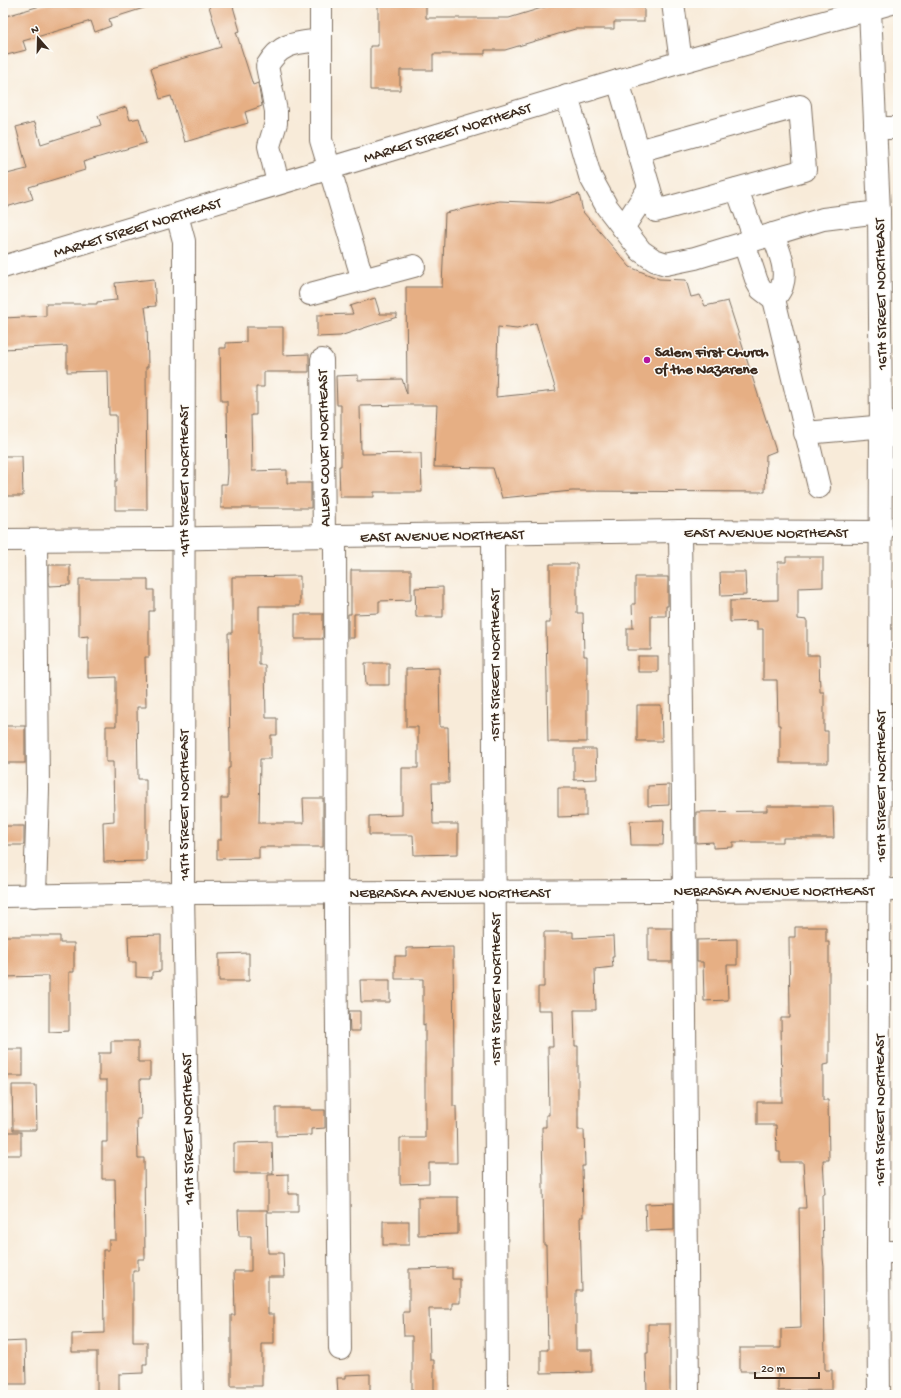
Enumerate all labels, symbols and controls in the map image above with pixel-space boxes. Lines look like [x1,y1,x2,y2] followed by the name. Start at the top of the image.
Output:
[18,18,58,58] north arrow
[30,24,41,37] text: N
[361,99,535,168] street label: MARKET STREET NORTHEAST
[51,194,225,263] street label: MARKET STREET NORTHEAST
[872,217,892,371] street label: 16TH STREET NORTHEAST
[654,344,769,379] place label: Salem First Church of the Nazarene
[642,355,652,365] marker: Salem First Church of the Nazarene
[315,368,335,527] street label: ALLEN COURT NORTHEAST
[176,404,194,558] street label: 14TH STREET NORTHEAST
[684,525,849,543] street label: EAST AVENUE NORTHEAST
[360,527,526,547] street label: EAST AVENUE NORTHEAST
[487,588,505,742] street label: 15TH STREET NORTHEAST
[873,709,891,863] street label: 16TH STREET NORTHEAST
[176,728,194,882] street label: 14TH STREET NORTHEAST
[674,883,876,901] street label: NEBRASKA AVENUE NORTHEAST
[350,885,552,903] street label: NEBRASKA AVENUE NORTHEAST
[488,912,506,1066] street label: 15TH STREET NORTHEAST
[872,1033,890,1187] street label: 16TH STREET NORTHEAST
[179,1052,199,1206] street label: 14TH STREET NORTHEAST
[755,1354,819,1380] scale bar
[761,1363,786,1377] text: 20 m

